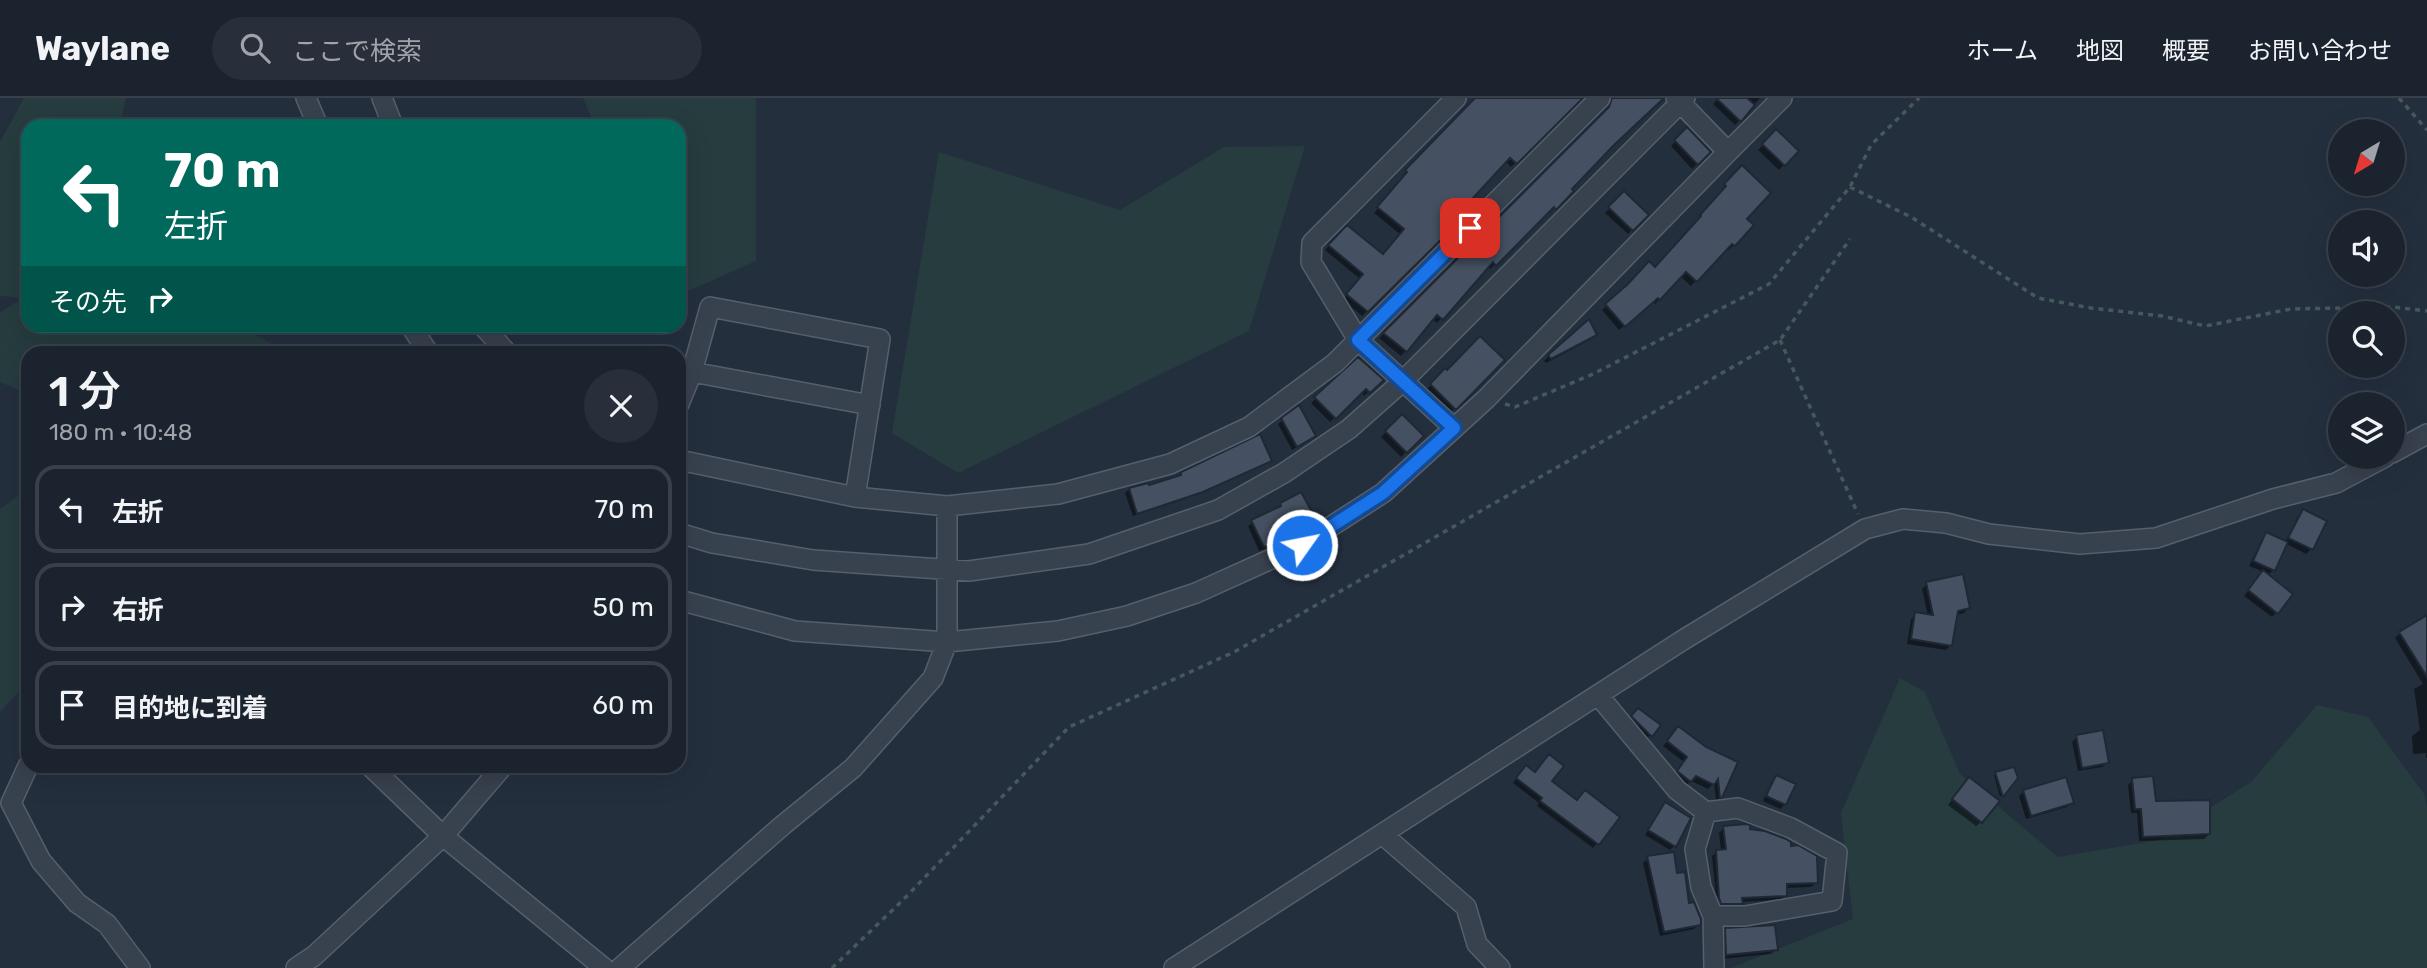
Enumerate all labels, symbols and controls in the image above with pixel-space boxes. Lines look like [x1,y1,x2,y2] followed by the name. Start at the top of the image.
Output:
[212,17,702,80] search box
[35,29,170,68] text: Waylane
[236,29,274,67] icon: search
[292,36,422,67] text: ここで検索
[1967,37,2038,65] text: ホーム
[2076,37,2124,65] text: 地図
[2162,37,2210,65] text: 概要
[2248,37,2392,65] text: お問い合わせ
[2328,119,2404,196] north arrow
[2328,119,2405,469] map controls
[164,141,281,199] text: 70 m
[49,147,140,238] icon: left
[1440,198,1500,258] pin
[164,207,228,245] text: 左折
[1451,209,1489,247] icon: arrive
[2328,210,2405,287] button: sound
[141,280,179,318] icon: right
[49,287,127,318] text: その先
[2328,301,2405,378] button: search
[49,367,120,417] text: 1 分
[584,369,658,443] button: close
[2328,392,2405,469] button: layers
[49,418,192,446] text: 180 m · 10:48
[53,490,91,528] icon: left
[595,494,654,525] text: 70 m
[112,497,164,528] text: 左折
[1265,508,1339,582] position arrow
[53,588,91,626] icon: right
[593,592,654,623] text: 50 m
[112,595,164,626] text: 右折
[53,686,91,724] icon: arrive
[592,690,654,721] text: 60 m
[112,693,268,724] text: 目的地に到着

